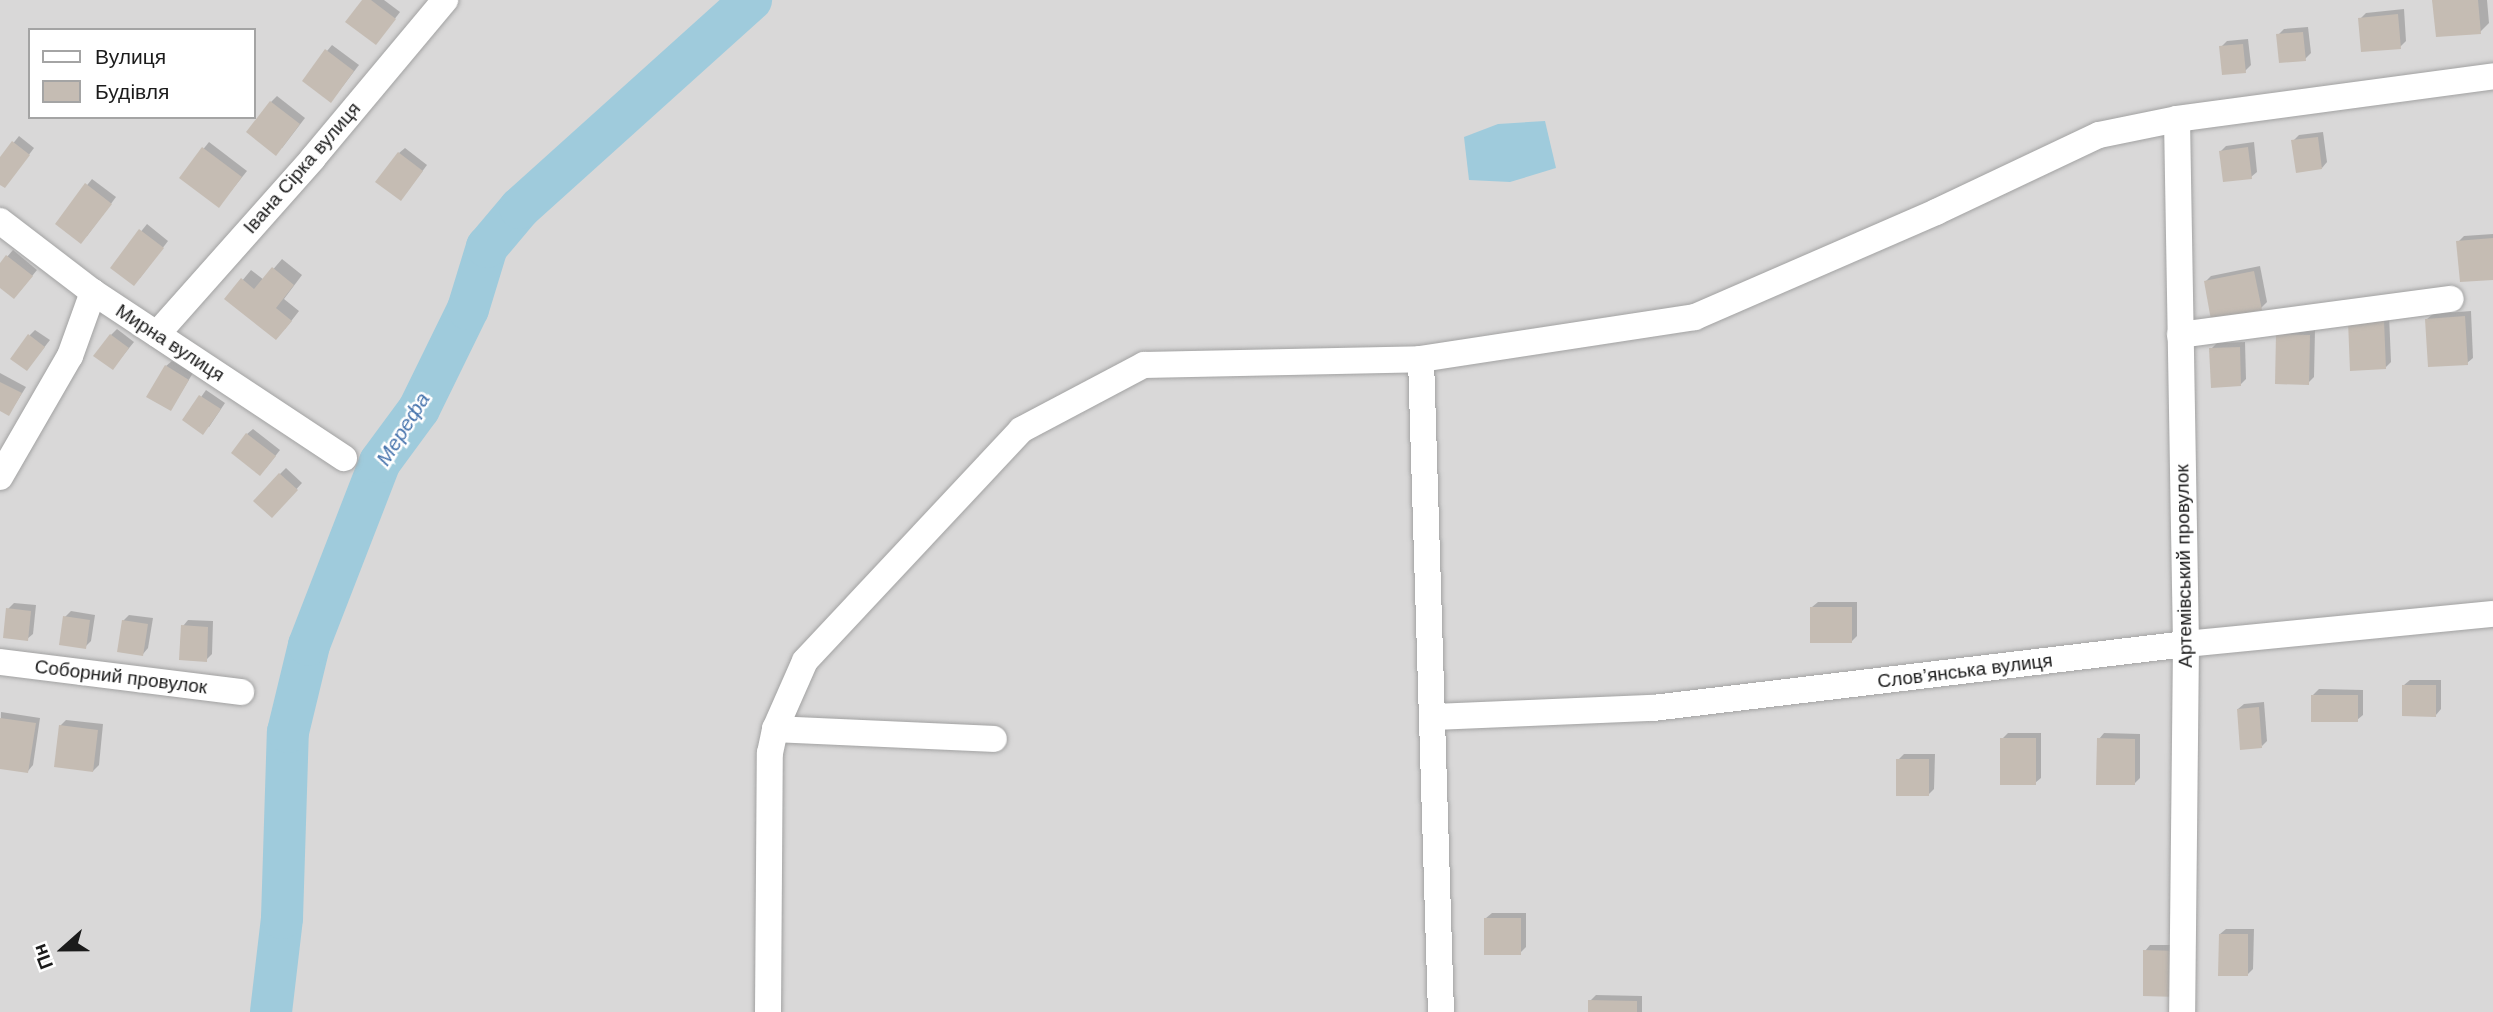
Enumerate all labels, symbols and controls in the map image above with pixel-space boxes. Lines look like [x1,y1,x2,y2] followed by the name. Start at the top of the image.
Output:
[28,28,256,119] legend
[95,45,166,68] text: Вулиця
[95,80,169,103] text: Будівля
[239,98,365,238] street label: Івана Сірка вулиця
[111,299,229,387] street label: Мирна вулиця
[371,388,435,470] water label: Мерефа
[2171,464,2197,668] street label: Артемівський провулок
[1876,649,2054,693] street label: Слов’янська вулиця
[33,655,209,699] street label: Соборний провулок
[28,914,98,984] north arrow
[29,941,57,972] text: Пн

